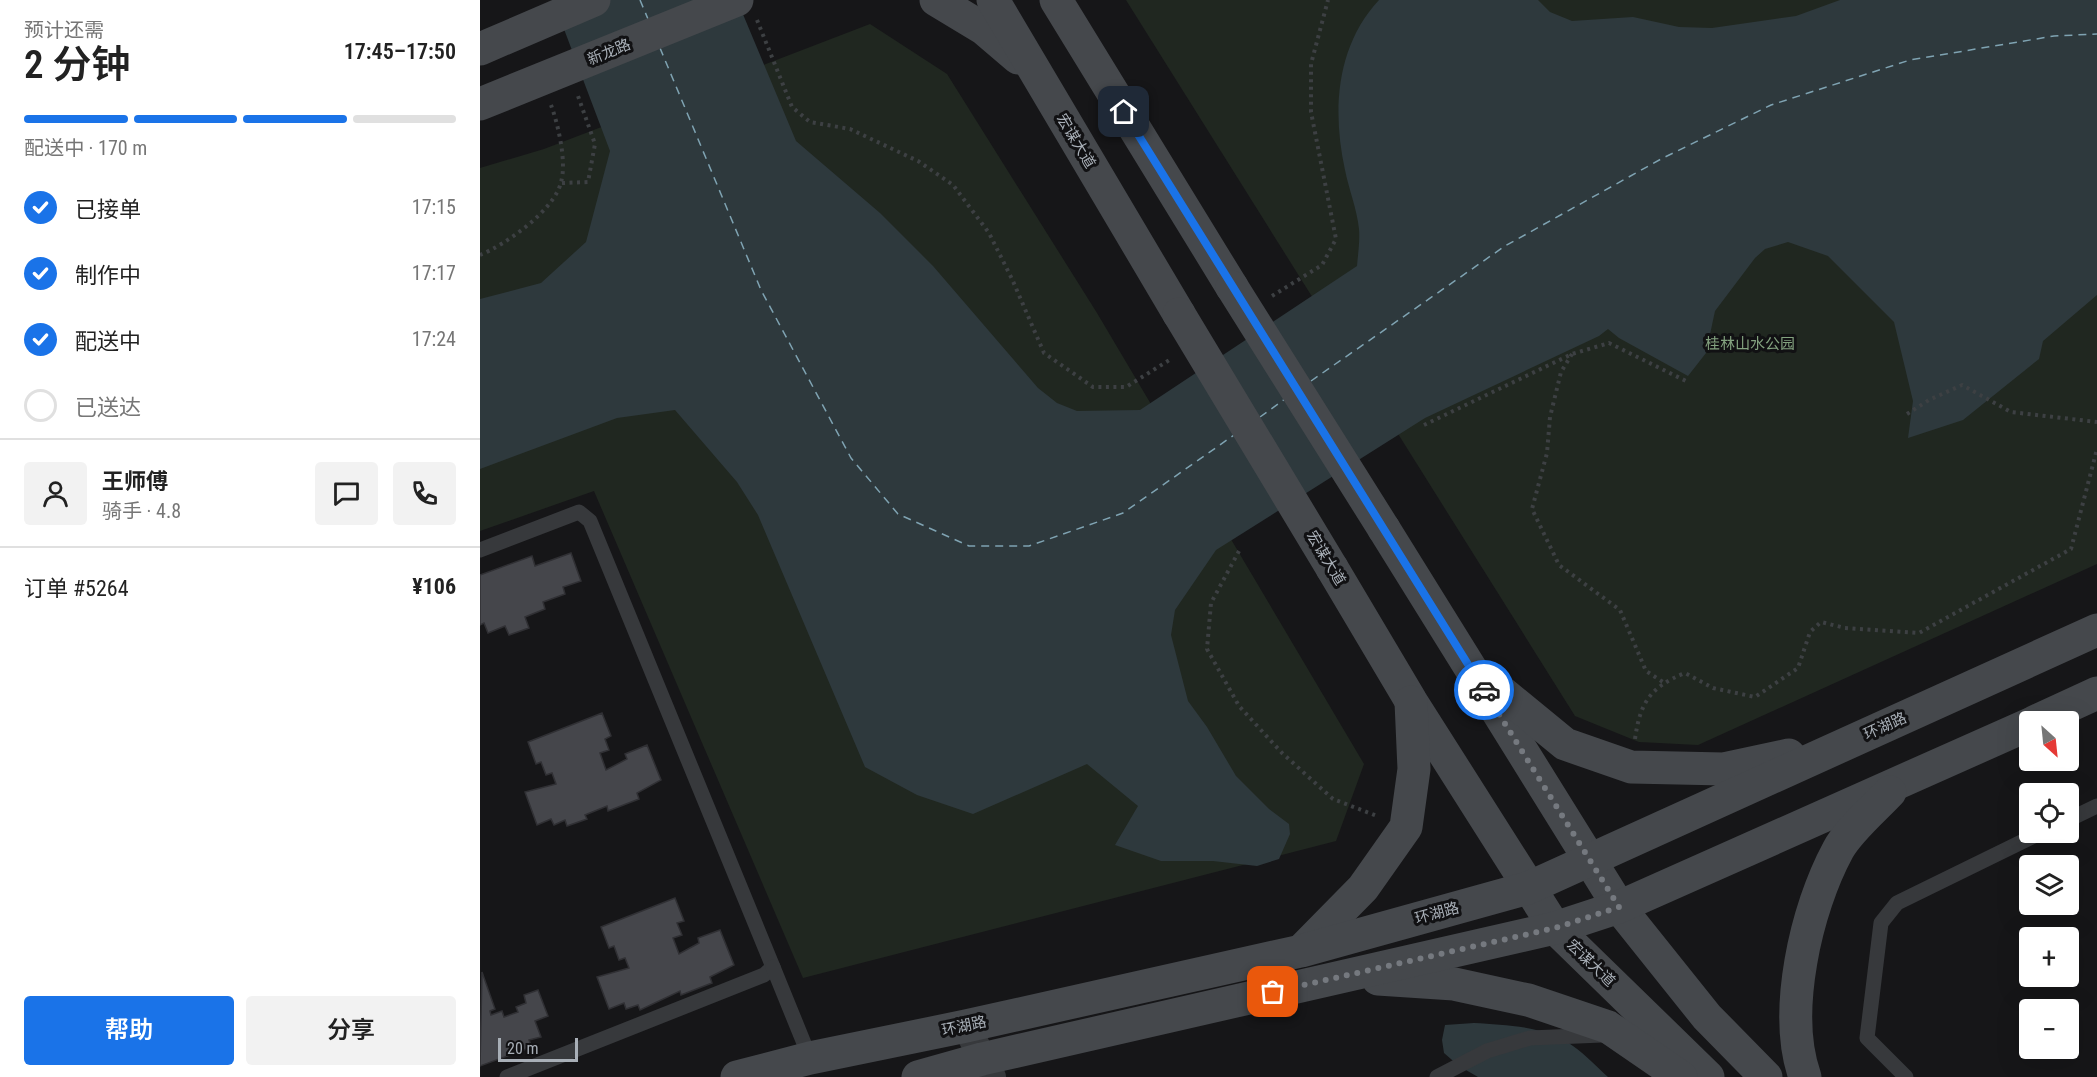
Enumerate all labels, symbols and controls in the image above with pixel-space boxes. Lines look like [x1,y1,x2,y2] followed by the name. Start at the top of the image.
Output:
[24,18,104,42] text: 预计还需
[585,35,633,69] street label: 新龙路
[344,39,456,64] text: 17:45–17:50
[24,42,131,88] text: 2 分钟
[1098,86,1149,137] pin
[1107,95,1140,128] icon: home
[1053,111,1099,171] street label: 宏谋大道
[24,136,147,160] text: 配送中 · 170 m
[24,191,57,224] icon: check
[412,195,456,219] text: 17:15
[75,197,141,222] text: 已接单
[24,257,57,290] icon: check
[412,261,456,285] text: 17:17
[75,263,141,288] text: 制作中
[24,323,57,356] icon: check
[412,327,456,351] text: 17:24
[75,329,141,354] text: 配送中
[1705,335,1795,353] park label: 桂林山水公园
[75,395,141,420] text: 已送达
[24,462,87,525] button: person
[315,462,378,525] button: chat
[393,462,456,525] button: phone
[102,469,168,494] text: 王师傅
[102,499,181,523] text: 骑手 · 4.8
[1303,528,1349,588] street label: 宏谋大道
[412,574,456,599] text: ¥106
[24,576,129,601] text: 订单 #5264
[1454,660,1514,720] courier
[1468,674,1501,707] icon: car
[1861,709,1909,743] street label: 环湖路
[2019,711,2079,771] north arrow
[2019,711,2079,1059] map controls
[2019,783,2079,843] button: locate
[2019,855,2079,915] button: layers
[1413,898,1461,928] street label: 环湖路
[2019,927,2079,987] button: +
[1563,936,1619,990] street label: 宏谋大道
[1247,966,1298,1017] pin
[1256,975,1289,1008] icon: bag
[24,996,234,1065] button: 帮助
[246,996,456,1065] button: 分享
[2019,999,2079,1059] button: −
[940,1013,988,1039] street label: 环湖路
[498,1035,578,1062] scale bar
[507,1039,539,1058] text: 20 m

